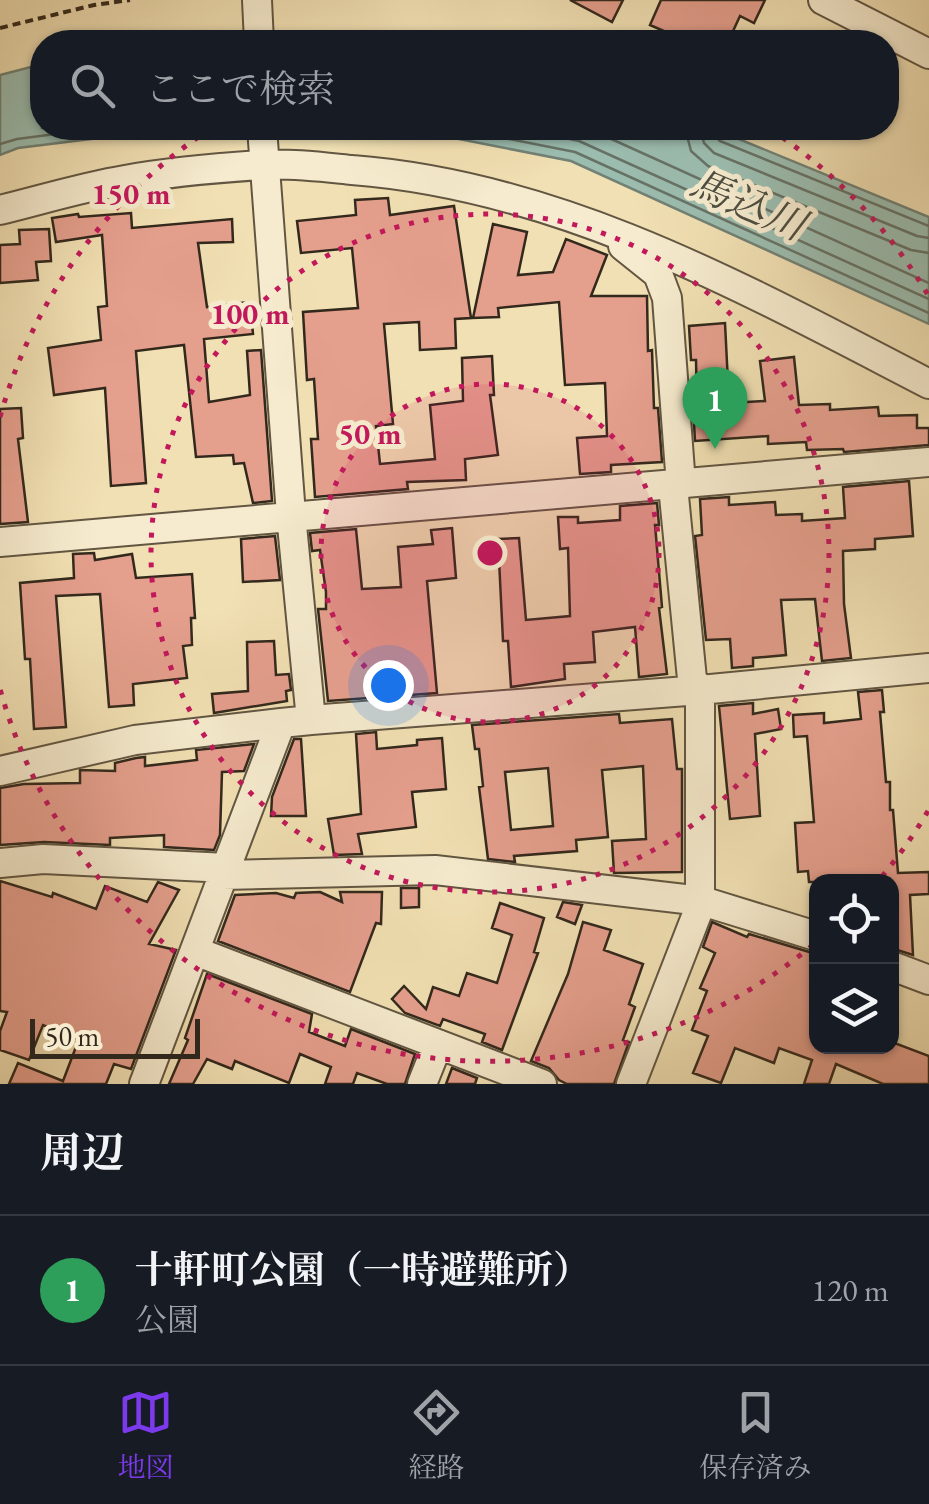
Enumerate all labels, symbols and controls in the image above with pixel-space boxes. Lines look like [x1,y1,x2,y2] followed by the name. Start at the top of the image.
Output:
[30,30,899,140] search box
[65,58,120,113] icon: search
[145,64,335,113] text: ここで検索
[683,157,817,253] water label: 馬込川
[92,174,170,213] text: 150 m
[211,294,289,333] text: 100 m
[682,366,748,449] pin: 1
[338,414,402,453] text: 50 m
[472,535,508,571] centre of rings
[363,660,414,711] your location
[809,874,899,1054] map controls
[809,874,899,964] button: locate
[809,964,899,1054] button: layers
[30,1014,200,1058] scale bar
[45,1018,99,1054] text: 50 m
[40,1125,124,1180] text: 周辺
[135,1245,591,1294] text: 十軒町公園（一時避難所）
[64,1269,81,1311] text: 1
[812,1269,889,1311] text: 120 m
[135,1299,199,1341] text: 公園
[117,1385,174,1485] tab: 地図
[408,1385,465,1485] tab: 経路
[699,1385,812,1485] tab: 保存済み

